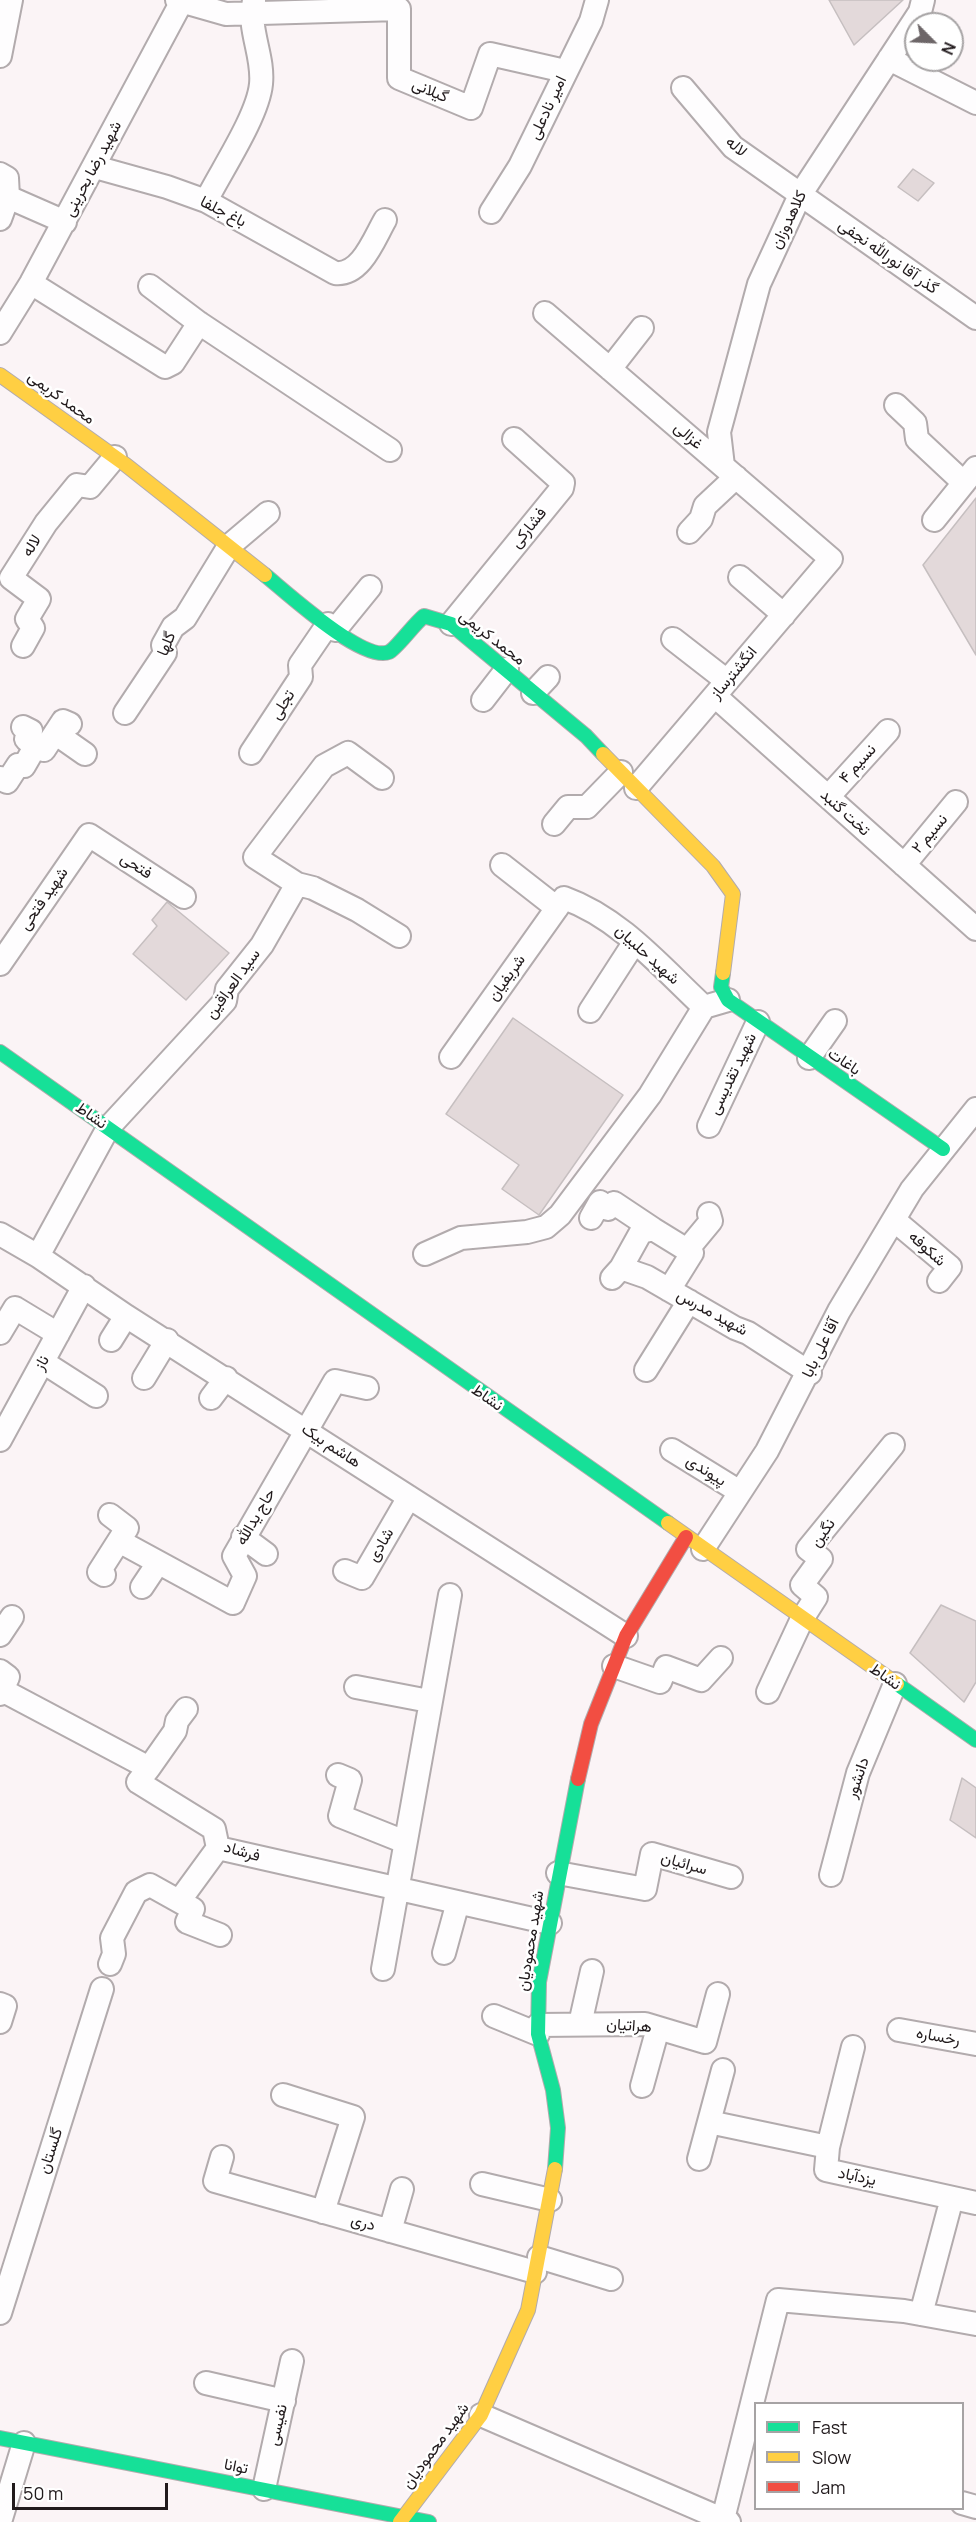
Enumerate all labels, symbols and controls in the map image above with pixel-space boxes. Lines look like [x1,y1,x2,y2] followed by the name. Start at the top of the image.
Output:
[904,12,964,72] north arrow
[936,39,961,58] text: N
[525,73,571,143] street label: امیر نادعلی
[409,75,451,107] street label: گیلانی
[60,118,126,220] street label: شهید رضا بحرینی
[721,133,751,161] street label: لاله
[767,188,811,252] street label: کلاهدوزان
[197,192,249,232] street label: باغ جلفا
[834,215,942,299] street label: گذر آقا نورالله نجفی
[24,367,98,429] street label: محمد کریمی
[670,418,706,454] street label: غزالی
[507,504,551,552] street label: فشارکی
[18,532,46,560] street label: لاله
[455,606,529,670] street label: محمد کریمی
[154,629,180,659] street label: گلها
[706,643,762,703] street label: انگشترساز
[267,687,299,723] street label: تجلی
[835,740,881,788] street label: نسیم ۴
[816,786,874,840] street label: تخت گنبد
[908,810,952,858] street label: نسیم ۲
[116,849,156,883] street label: فتحی
[15,864,73,934] street label: شهید فتحی
[611,921,683,989] street label: شهید حلبیان
[201,945,265,1023] street label: سید العراقین
[484,951,530,1005] street label: شریفیان
[705,1030,761,1118] street label: شهید تقدیسی
[824,1044,864,1080] street label: باغات
[72,1098,110,1134] street label: نشاط
[904,1227,950,1271] street label: شکوفه
[673,1286,751,1340] street label: شهید مدرس
[798,1315,844,1381] street label: آقا علی بابا
[30,1352,54,1374] street label: ناز
[468,1380,506,1416] street label: نشاط
[298,1420,364,1472] street label: هاشم بیک
[682,1451,730,1491] street label: پیوندی
[232,1485,280,1549] street label: حاج یدالله
[806,1515,840,1551] street label: نگین
[364,1525,398,1565] street label: شادی
[866,1659,904,1695] street label: نشاط
[842,1755,874,1801] street label: دانشور
[222,1838,262,1866] street label: فرشاد
[659,1848,709,1880] street label: سرائیان
[514,1889,548,1993] street label: شهید محمودیان
[606,2015,652,2037] street label: هراتیان
[915,2024,961,2050] street label: رخساره
[35,2126,67,2176] street label: گلستان
[836,2164,878,2190] street label: یزدآباد
[349,2210,377,2236] street label: دری
[398,2399,474,2493] street label: شهید محمودیان
[264,2402,292,2448] street label: نفیسی
[754,2402,964,2510] legend
[812,2415,847,2439] text: Fast
[812,2445,851,2469] text: Slow
[222,2455,250,2479] street label: توانا
[15,2471,171,2509] scale bar
[812,2475,846,2499] text: Jam
[23,2481,63,2505] text: 50 m

